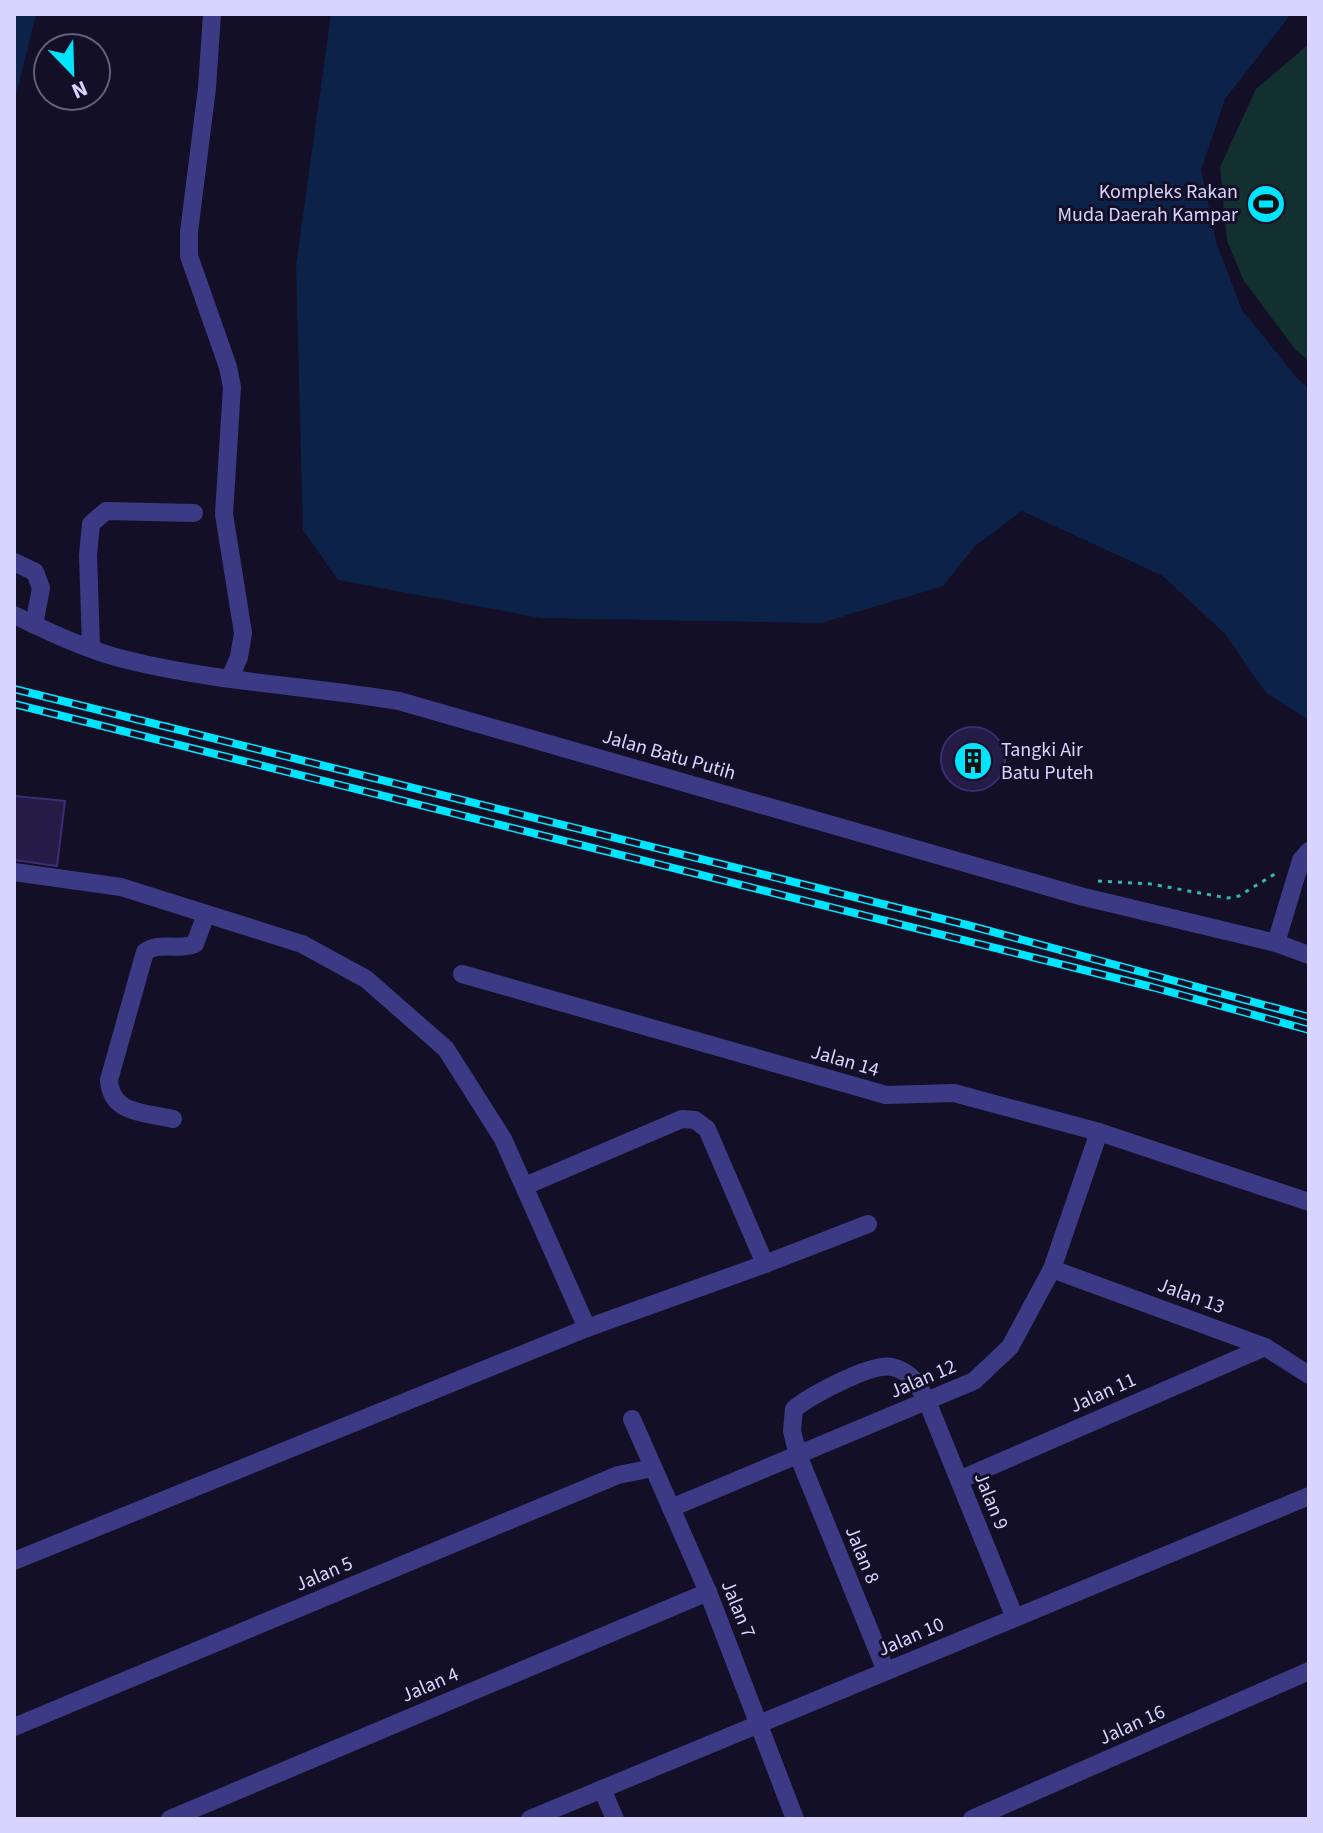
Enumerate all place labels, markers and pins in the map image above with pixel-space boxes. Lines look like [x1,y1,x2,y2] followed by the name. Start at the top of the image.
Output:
[1058,178,1238,229] place label: Kompleks Rakan Muda Daerah Kampar
[1245,183,1287,225] sports icon: Kompleks Rakan Muda Daerah Kampar
[1001,736,1094,787] place label: Tangki Air Batu Puteh
[952,740,994,782] building icon: Tangki Air Batu Puteh

